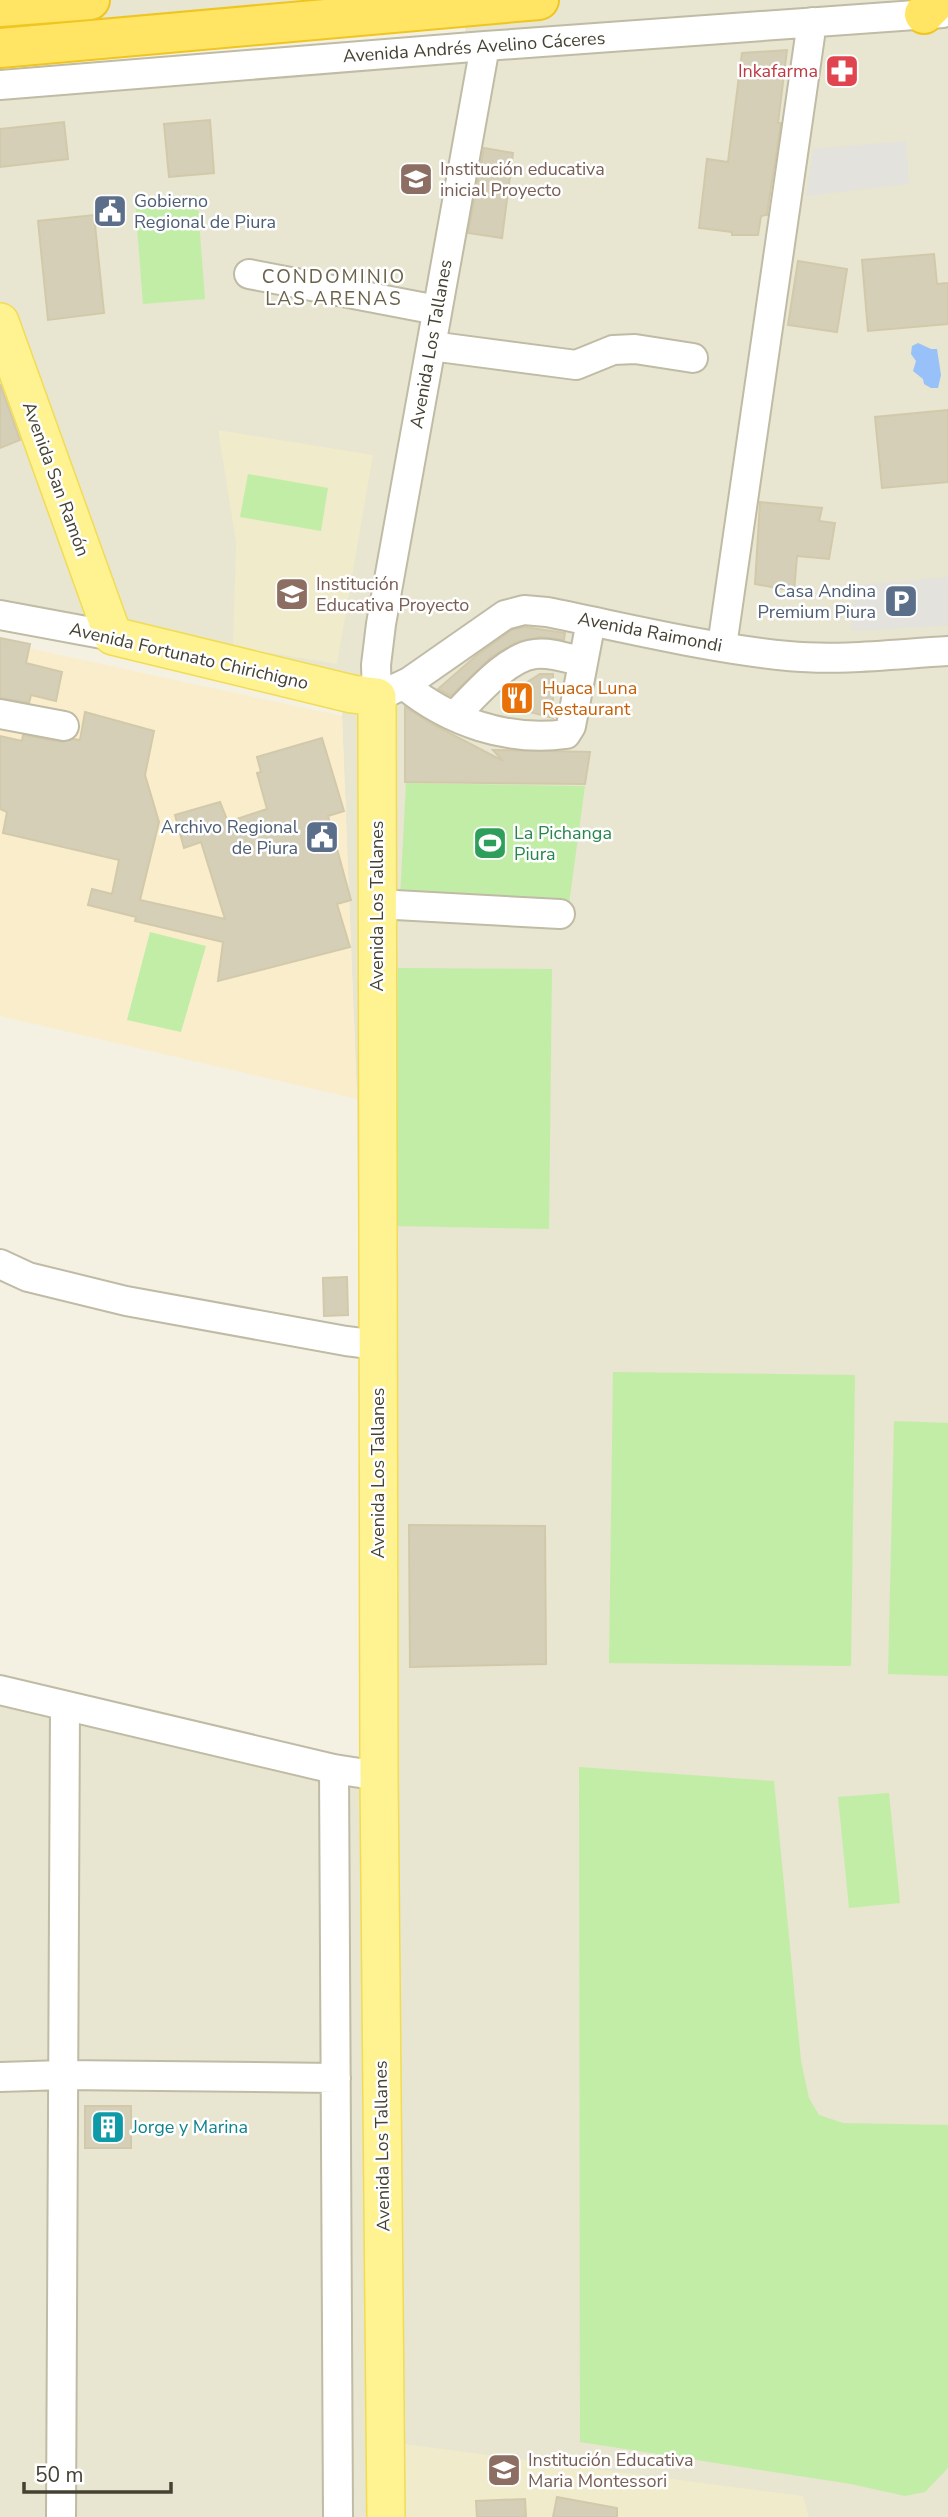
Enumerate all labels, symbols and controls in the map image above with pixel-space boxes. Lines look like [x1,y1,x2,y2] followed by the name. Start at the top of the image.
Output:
[342,26,606,68] street label: Avenida Andrés Avelino Cáceres
[823,52,861,90] pharmacy icon: Inkafarma
[738,59,818,83] place label: Inkafarma
[440,157,605,202] place label: Institución educativa inicial Proyecto
[397,160,435,198] school or university icon: Institución educativa inicial Proyecto
[134,189,276,234] place label: Gobierno Regional de Piura
[91,192,129,230] public building icon: Gobierno Regional de Piura
[404,258,458,430] street label: Avenida Los Tallanes
[262,264,406,312] district label: CONDOMINIO LAS ARENAS
[17,398,95,560] street label: Avenida San Ramón
[316,572,469,617] place label: Institución Educativa Proyecto
[273,575,311,613] school or university icon: Institución Educativa Proyecto
[758,579,876,624] place label: Casa Andina Premium Piura
[882,582,920,620] parking icon: Casa Andina Premium Piura
[576,606,724,658] street label: Avenida Raimondi
[67,617,311,695] street label: Avenida Fortunato Chirichigno
[542,676,637,721] place label: Huaca Luna Restaurant
[498,679,536,717] restaurant icon: Huaca Luna Restaurant
[161,815,299,860] place label: Archivo Regional de Piura
[303,818,341,856] public building icon: Archivo Regional de Piura
[365,820,389,992] street label: Avenida Los Tallanes
[514,821,612,866] place label: La Pichanga Piura
[471,824,509,862] sports icon: La Pichanga Piura
[366,1387,390,1559] street label: Avenida Los Tallanes
[369,2060,395,2232] street label: Avenida Los Tallanes
[89,2108,127,2146] building icon: Jorge y Marina
[131,2115,248,2139] place label: Jorge y Marina
[528,2448,694,2493] place label: Institución Educativa Maria Montessori
[24,2450,172,2494] scale bar
[485,2451,523,2489] school or university icon: Institución Educativa Maria Montessori
[35,2461,84,2489] text: 50 m

